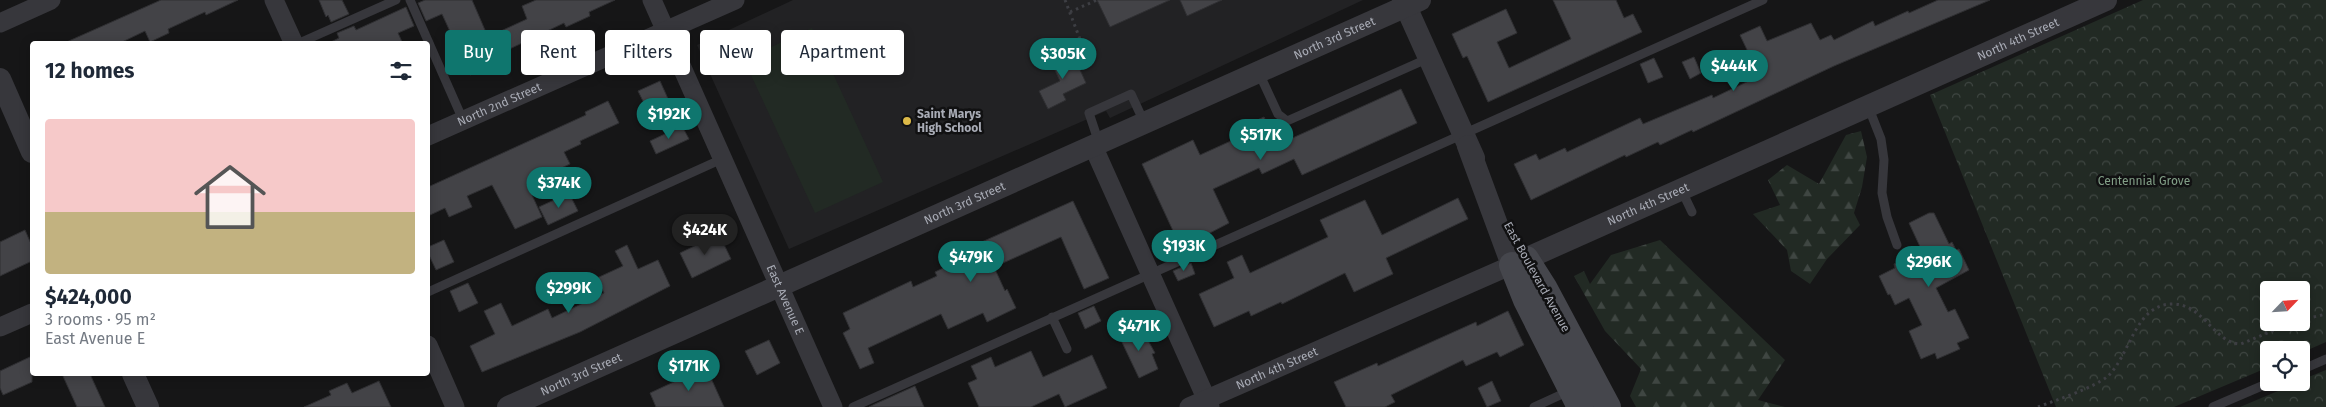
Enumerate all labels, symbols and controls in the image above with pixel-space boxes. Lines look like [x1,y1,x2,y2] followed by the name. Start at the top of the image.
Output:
[1292,14,1378,62] street label: North 3rd Street
[1975,15,2062,64] street label: North 4th Street
[445,30,511,75] chip: Buy
[521,30,595,75] chip: Rent
[605,30,690,75] chip: Filters
[700,30,771,75] chip: New
[781,30,904,75] chip: Apartment
[1028,38,1098,80] pin: $305K
[1040,44,1086,63] text: $305K
[1699,49,1769,92] pin: $444K
[1711,56,1757,75] text: $444K
[387,57,415,85] icon: filters
[45,58,134,84] text: 12 homes
[455,79,544,129] street label: North 2nd Street
[634,98,704,140] pin: $192K
[648,104,690,123] text: $192K
[917,107,982,135] place label: Saint Marys High School
[901,115,913,127] marker: Saint Marys High School
[1226,119,1296,161] pin: $517K
[1240,125,1282,144] text: $517K
[185,152,275,242] icon: home
[524,166,594,209] pin: $374K
[537,173,581,192] text: $374K
[2098,174,2190,188] park label: Centennial Grove
[922,179,1008,227] street label: North 3rd Street
[1605,180,1692,229] street label: North 4th Street
[670,214,740,256] pin: $424K
[1501,219,1573,335] street label: East Boulevard Avenue
[683,220,727,239] text: $424K
[1149,230,1219,272] pin: $193K
[1163,236,1205,255] text: $193K
[936,240,1006,283] pin: $479K
[1894,246,1964,288] pin: $296K
[949,247,993,266] text: $479K
[1907,252,1951,271] text: $296K
[764,262,807,337] street label: East Avenue E
[534,272,604,314] pin: $299K
[547,278,591,297] text: $299K
[2260,281,2310,331] north arrow
[2260,281,2310,391] map controls
[45,284,132,310] text: $424,000
[45,310,156,329] text: 3 rooms · 95 m²
[1104,310,1174,352] pin: $471K
[1118,316,1160,335] text: $471K
[45,329,145,348] text: East Avenue E
[2260,341,2310,391] button: locate
[1234,344,1321,392] street label: North 4th Street
[538,350,625,399] street label: North 3rd Street
[654,350,724,392] pin: $171K
[669,356,709,375] text: $171K

